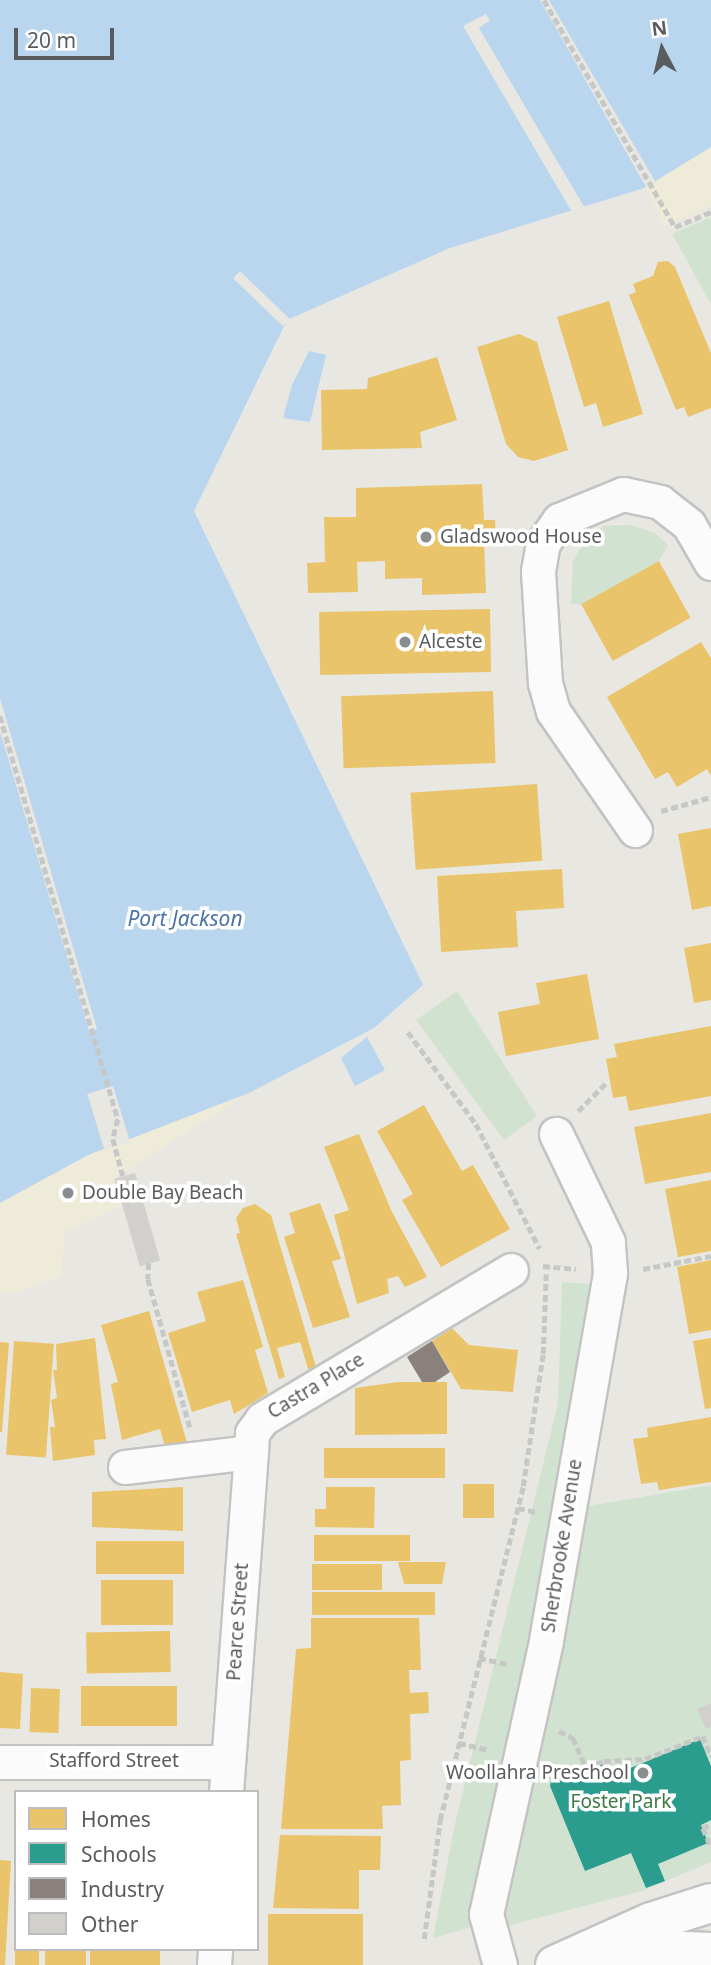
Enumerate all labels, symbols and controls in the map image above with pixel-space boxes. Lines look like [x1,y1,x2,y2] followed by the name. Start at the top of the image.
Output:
[18,14,117,58] scale bar
[627,14,697,84] north arrow
[650,14,669,42] text: N
[27,26,76,54] text: 20 m
[440,526,602,548] place label: Gladswood House
[418,529,434,545] marker: Gladswood House
[419,631,483,653] place label: Alceste
[397,634,413,650] marker: Alceste
[127,905,243,931] water label: Port Jackson
[82,1182,244,1204] place label: Double Bay Beach
[60,1185,76,1201] marker: Double Bay Beach
[264,1348,368,1424] street label: Castra Place
[537,1458,587,1634] street label: Sherbrooke Avenue
[223,1562,253,1682] street label: Pearce Street
[49,1750,179,1772] street label: Stafford Street
[446,1762,629,1784] place label: Woollahra Preschool
[635,1765,651,1781] marker: Woollahra Preschool
[14,1790,259,1951] legend
[571,1791,671,1813] park label: Foster Park
[81,1805,151,1833] text: Homes
[81,1840,156,1868] text: Schools
[81,1875,164,1903] text: Industry
[81,1910,138,1938] text: Other

